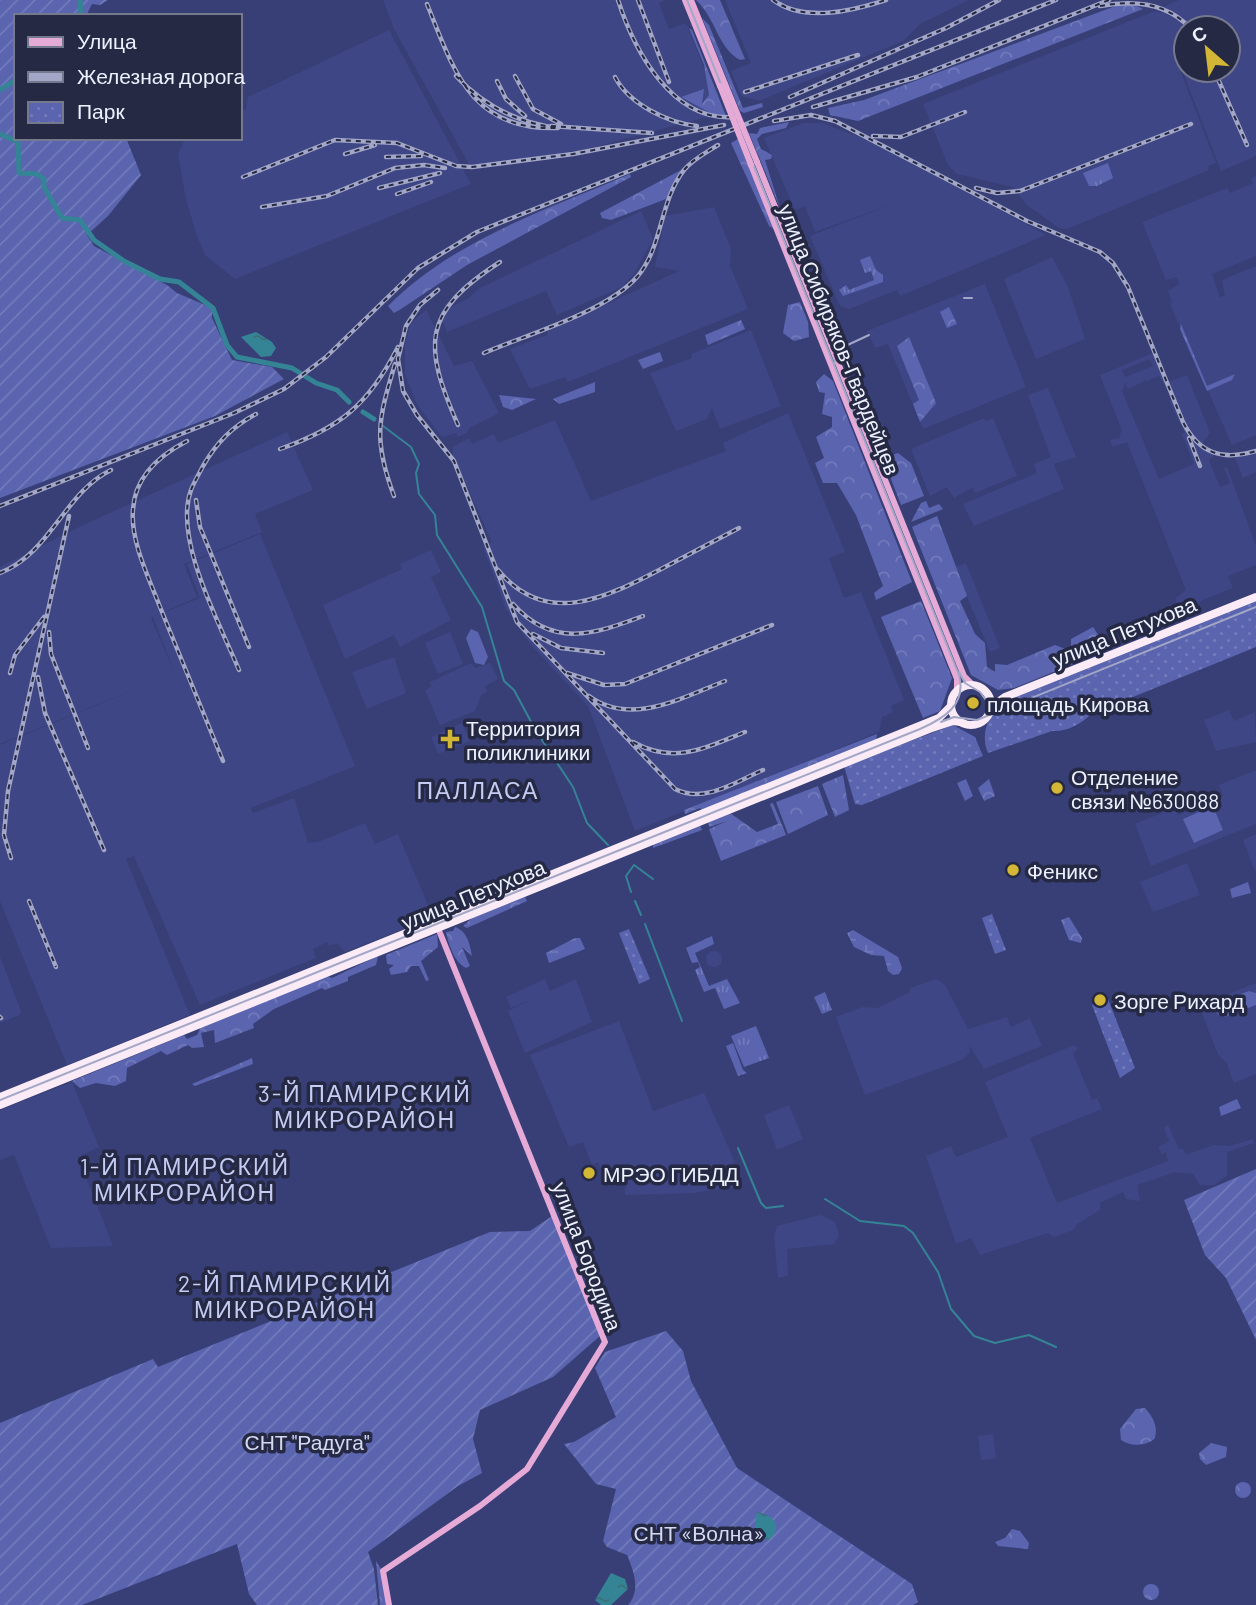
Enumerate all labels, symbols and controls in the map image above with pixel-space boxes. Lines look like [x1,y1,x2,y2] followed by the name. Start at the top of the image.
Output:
[14,14,242,140] legend
[1172,14,1242,84] north arrow
[1187,20,1210,47] text: С
[77,28,137,53] text: Улица
[77,63,246,88] text: Железная дорога
[77,98,125,123] text: Парк
[774,200,906,478] street label: улица Сибиряков-Гвардейцев
[1048,591,1200,671] street label: улица Петухова
[987,691,1149,716] place label: площадь Кирова
[965,695,981,711] marker: площадь Кирова
[466,715,590,764] place label: Территория поликлиники
[440,729,460,749] marker: Территория поликлиники
[1071,764,1219,813] place label: Отделение связи №630088
[417,776,539,804] district label: ПАЛЛАСА
[1049,780,1065,796] marker: Отделение связи №630088
[397,854,549,934] street label: улица Петухова
[1027,858,1098,883] place label: Феникс
[1005,862,1021,878] marker: Феникс
[1114,988,1244,1013] place label: Зорге Рихард
[1092,992,1108,1008] marker: Зорге Рихард
[258,1079,472,1133] district label: 3-Й ПАМИРСКИЙ МИКРОРАЙОН
[80,1152,290,1206] district label: 1-Й ПАМИРСКИЙ МИКРОРАЙОН
[603,1161,739,1186] place label: МРЭО ГИБДД
[581,1165,597,1181] marker: МРЭО ГИБДД
[548,1178,628,1334] street label: улица Бородина
[178,1269,392,1323] district label: 2-Й ПАМИРСКИЙ МИКРОРАЙОН
[244,1429,370,1454] park label: СНТ "Радуга"
[634,1520,764,1545] park label: СНТ «Волна»

